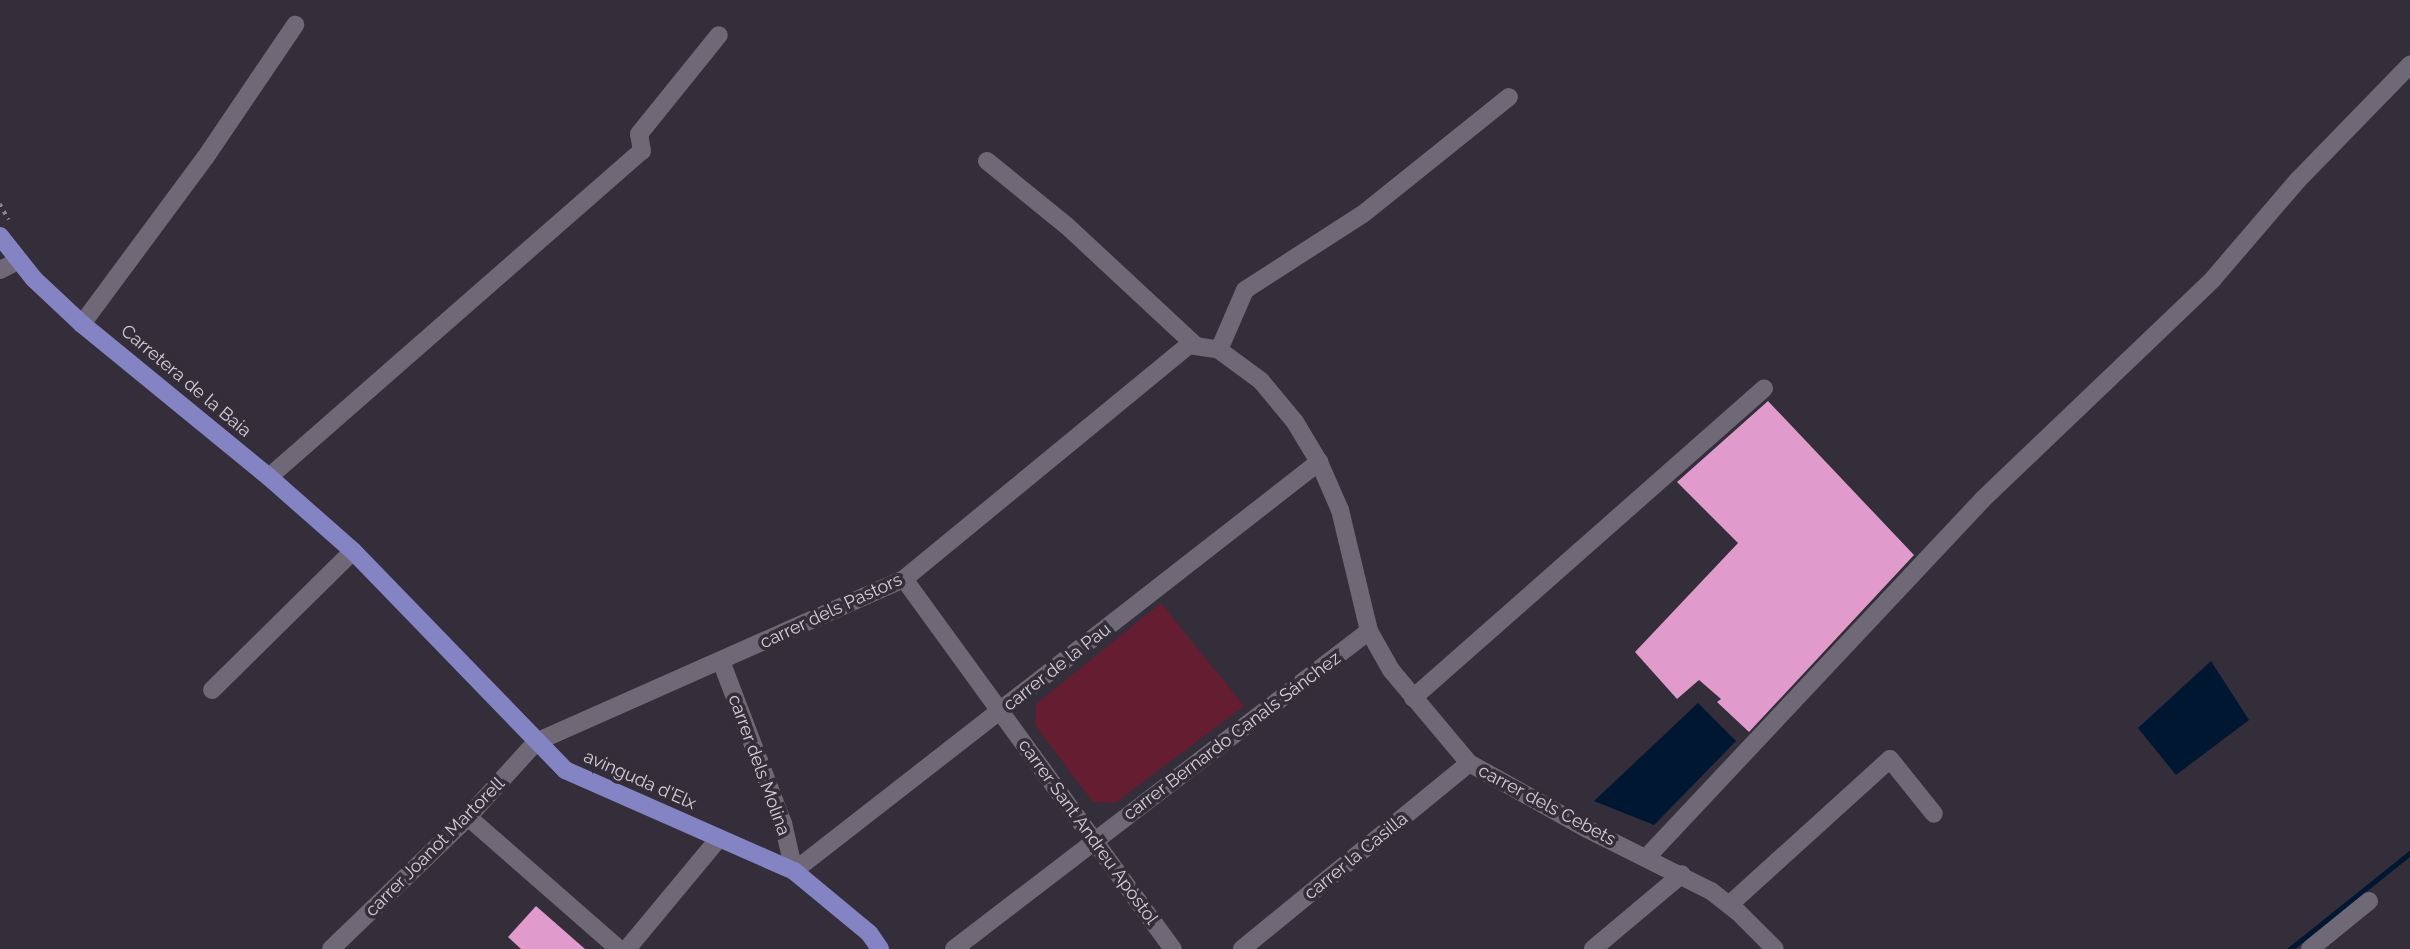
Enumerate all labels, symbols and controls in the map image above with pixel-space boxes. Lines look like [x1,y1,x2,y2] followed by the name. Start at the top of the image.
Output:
[117,320,255,442] street label: Carretera de la Baia
[756,569,906,653] street label: carrer dels Pastors
[999,618,1115,716] street label: carrer de la Pau
[1119,647,1345,825] street label: carrer Bernardo Canals Sánchez
[723,691,795,839] street label: carrer dels Molina
[1013,735,1163,929] street label: carrer Sant Andreu Apòstol
[581,746,699,814] street label: avinguda d'Elx
[1475,760,1619,850] street label: carrer dels Cebets
[361,773,509,921] street label: carrer Joanot Martorell
[1300,808,1412,904] street label: carrer la Casilla

